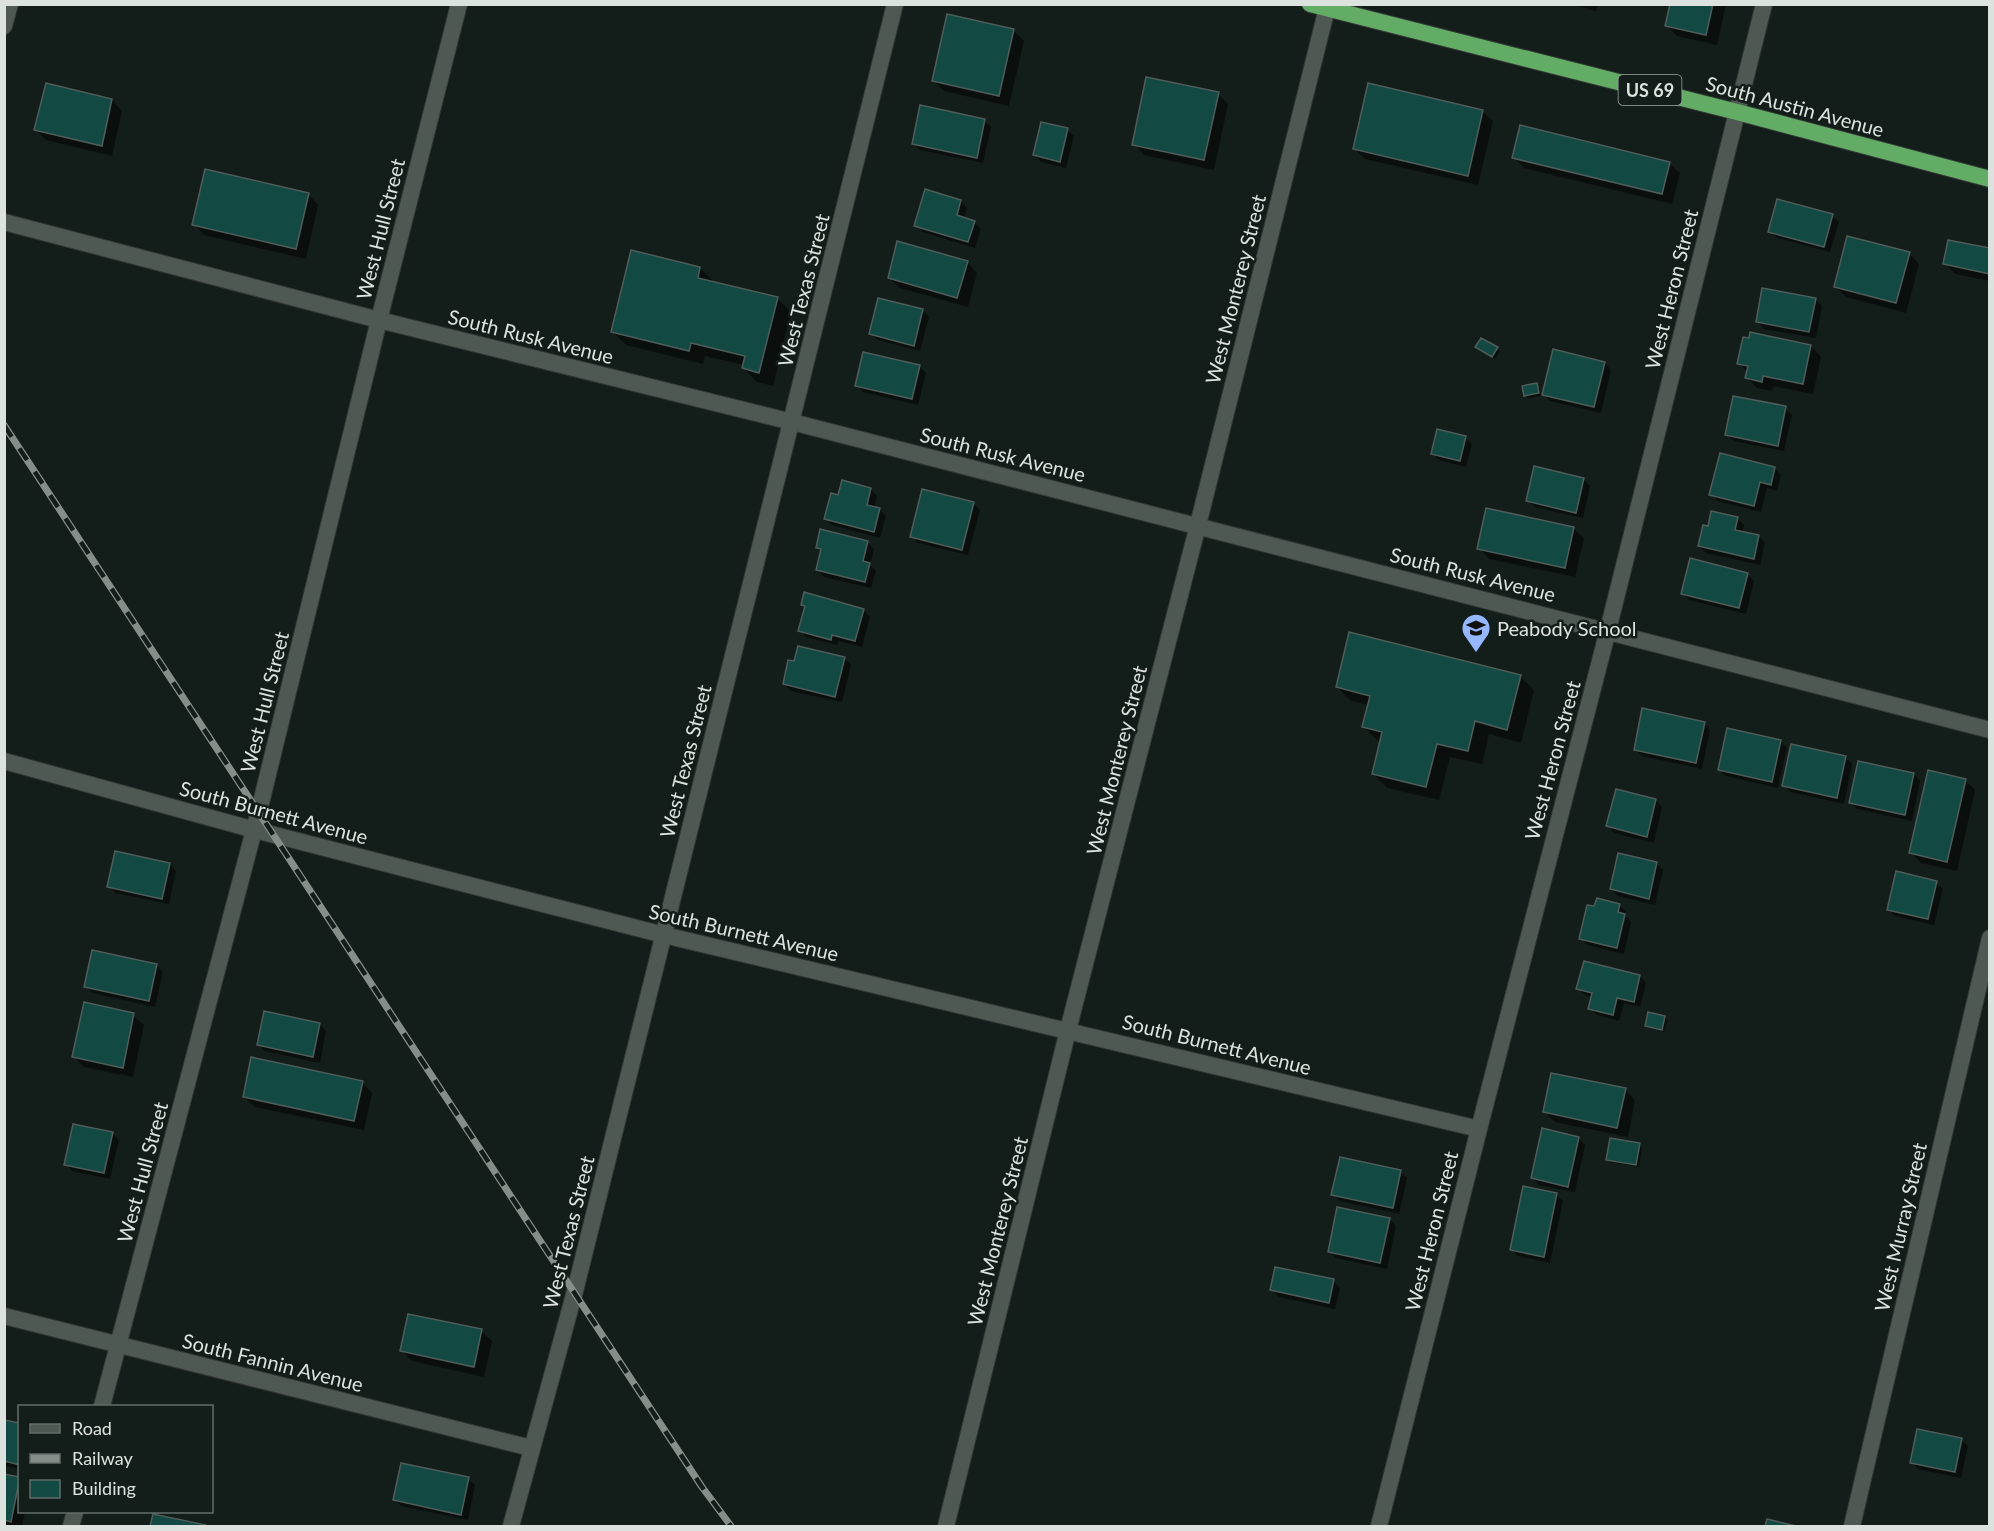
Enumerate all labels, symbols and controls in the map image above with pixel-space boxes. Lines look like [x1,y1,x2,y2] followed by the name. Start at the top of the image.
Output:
[1703,71,1887,141] street label: South Austin Avenue
[1618,75,1682,105] road number: US 69
[351,156,409,302] street label: West Hull Street
[1200,192,1270,386] street label: West Monterey Street
[1640,207,1702,371] street label: West Heron Street
[772,211,834,369] street label: West Texas Street
[446,304,616,368] street label: South Rusk Avenue
[918,422,1088,486] street label: South Rusk Avenue
[1388,542,1558,606] street label: South Rusk Avenue
[1460,612,1492,654] school or university icon: Peabody School
[1497,616,1637,640] place label: Peabody School
[235,629,293,775] street label: West Hull Street
[1081,663,1151,857] street label: West Monterey Street
[1519,678,1585,842] street label: West Heron Street
[654,682,716,840] street label: West Texas Street
[177,775,371,849] street label: South Burnett Avenue
[647,899,841,965] street label: South Burnett Avenue
[1120,1009,1314,1079] street label: South Burnett Avenue
[112,1099,172,1245] street label: West Hull Street
[962,1134,1032,1328] street label: West Monterey Street
[1869,1140,1931,1314] street label: West Murray Street
[1400,1149,1462,1313] street label: West Heron Street
[537,1153,599,1311] street label: West Texas Street
[180,1328,366,1396] street label: South Fannin Avenue
[18,1405,213,1513] legend
[72,1417,112,1439] text: Road
[72,1447,133,1469] text: Railway
[72,1477,136,1499] text: Building

